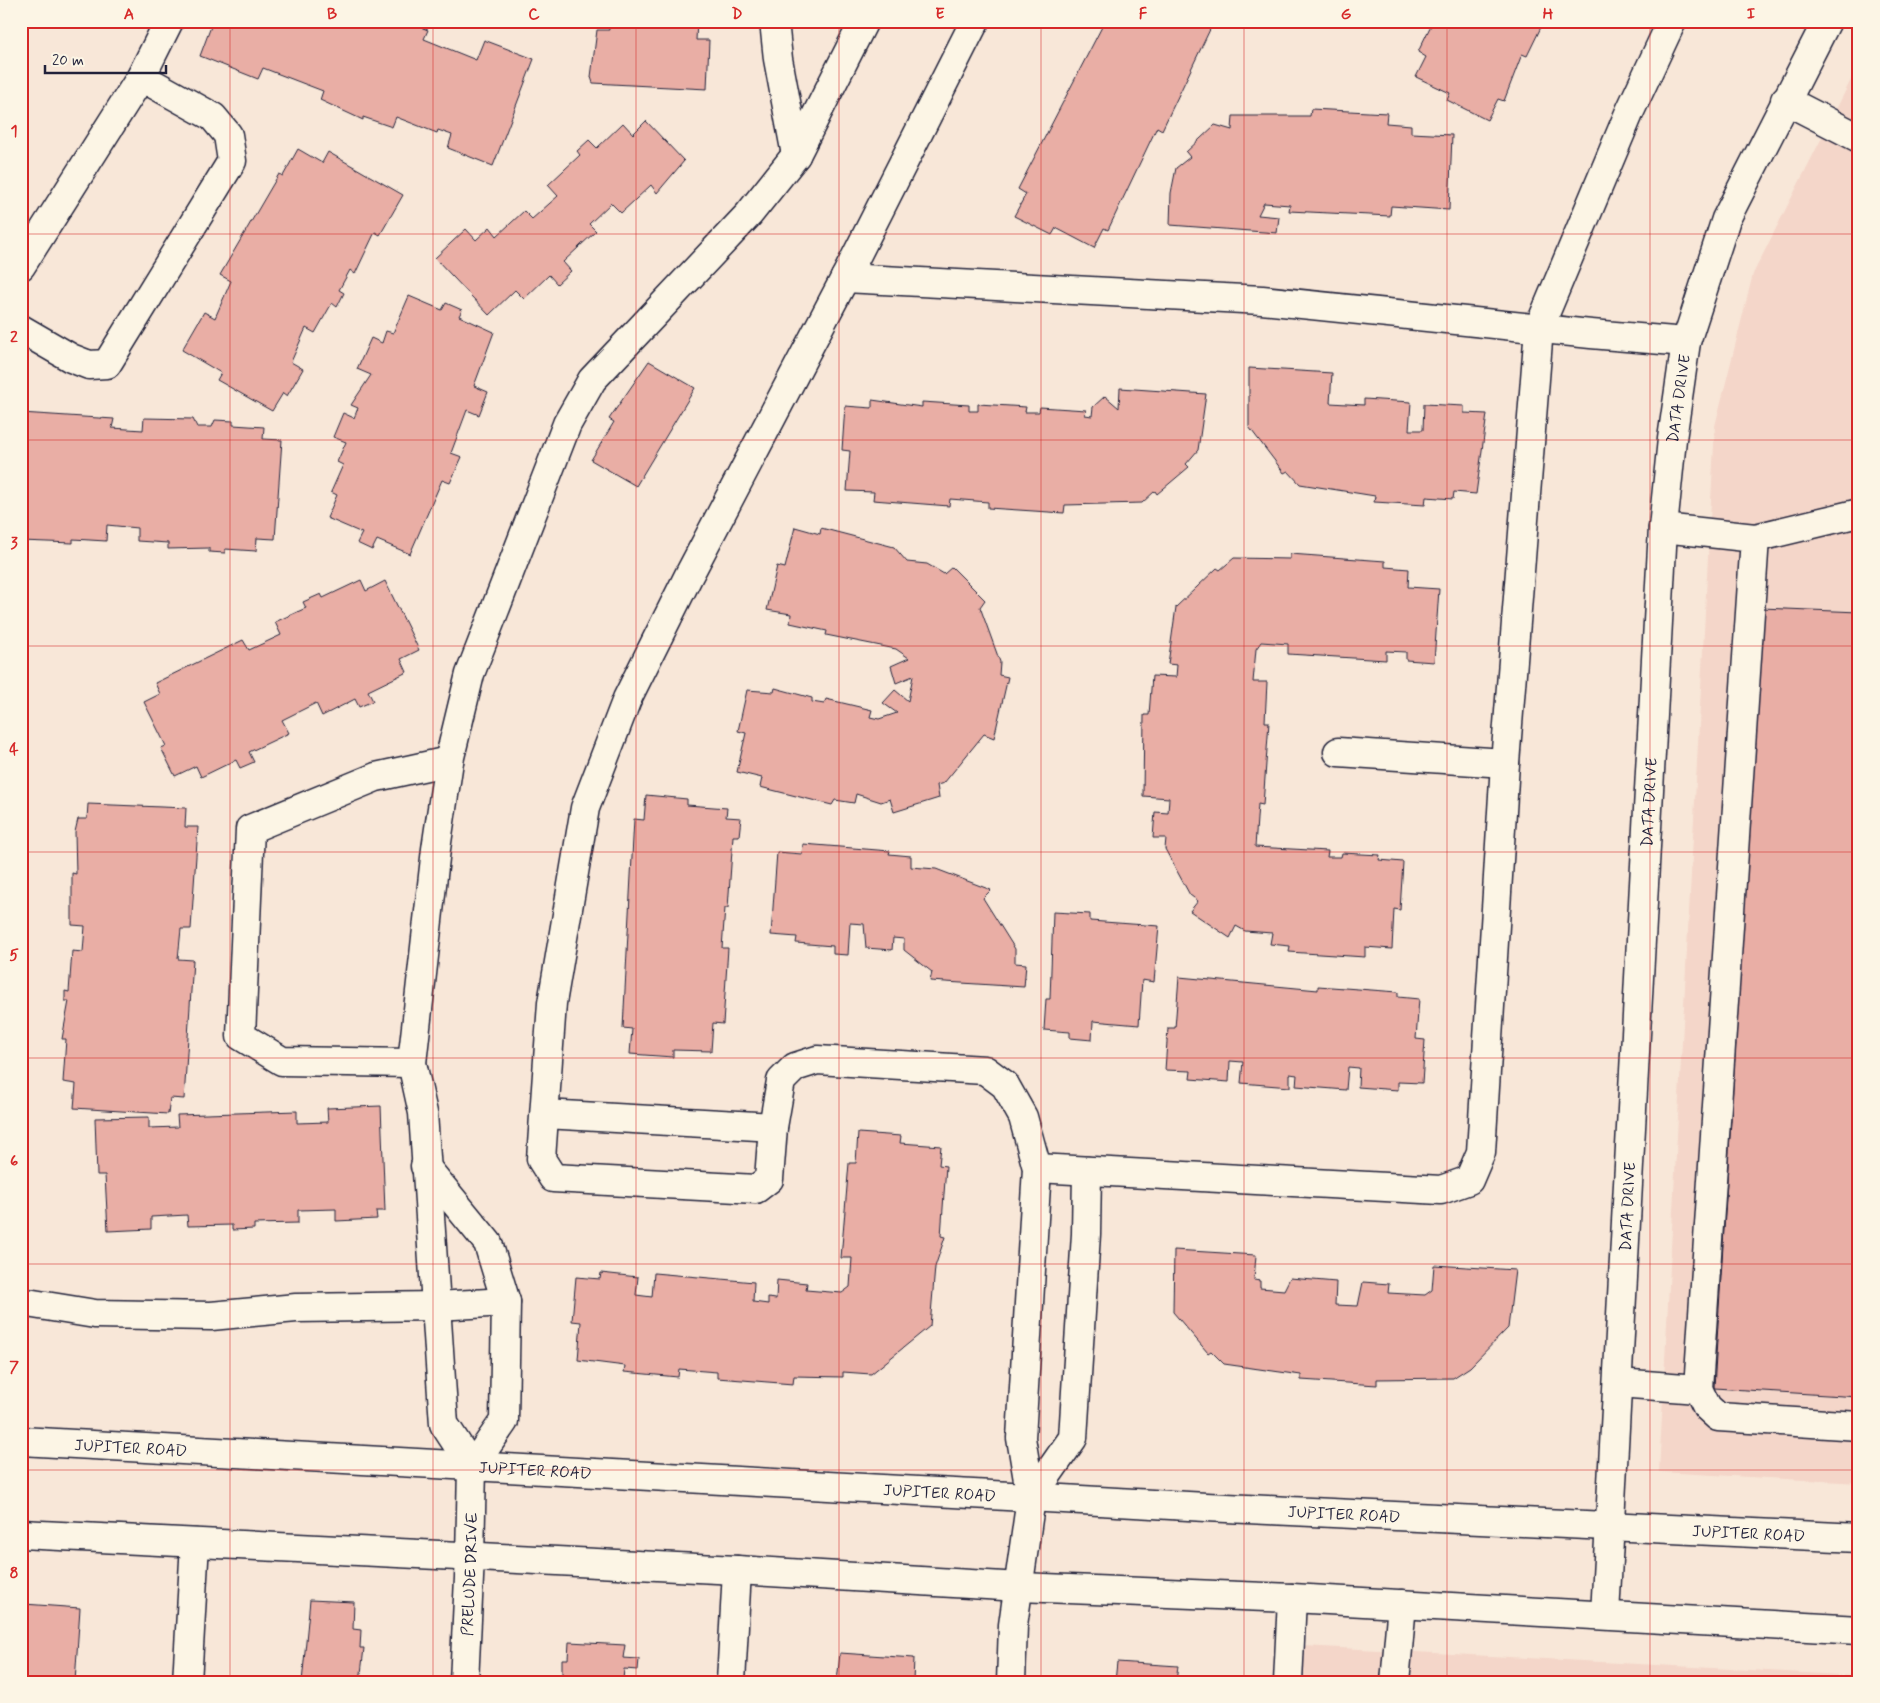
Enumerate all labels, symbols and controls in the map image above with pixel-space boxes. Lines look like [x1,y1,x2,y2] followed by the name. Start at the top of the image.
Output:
[124,4,134,25] text: A
[327,4,337,25] text: B
[528,4,540,25] text: C
[731,4,743,25] text: D
[935,4,945,25] text: E
[1139,4,1148,25] text: F
[1341,4,1352,25] text: G
[1543,4,1554,25] text: H
[1747,4,1756,25] text: I
[45,42,166,74] scale bar
[52,51,84,71] text: 20 m
[10,121,18,142] text: 1
[10,327,18,348] text: 2
[1663,353,1696,444] street label: DATA DRIVE
[10,533,18,554] text: 3
[9,739,19,760] text: 4
[1637,757,1663,848] street label: DATA DRIVE
[9,945,19,966] text: 5
[10,1151,18,1172] text: 6
[1615,1161,1641,1252] street label: DATA DRIVE
[9,1357,19,1378] text: 7
[74,1435,188,1462] street label: JUPITER ROAD
[478,1458,592,1485] street label: JUPITER ROAD
[882,1480,997,1507] street label: JUPITER ROAD
[1287,1502,1401,1528] street label: JUPITER ROAD
[457,1512,483,1637] street label: PRELUDE DRIVE
[1691,1521,1806,1547] street label: JUPITER ROAD
[9,1563,19,1584] text: 8

